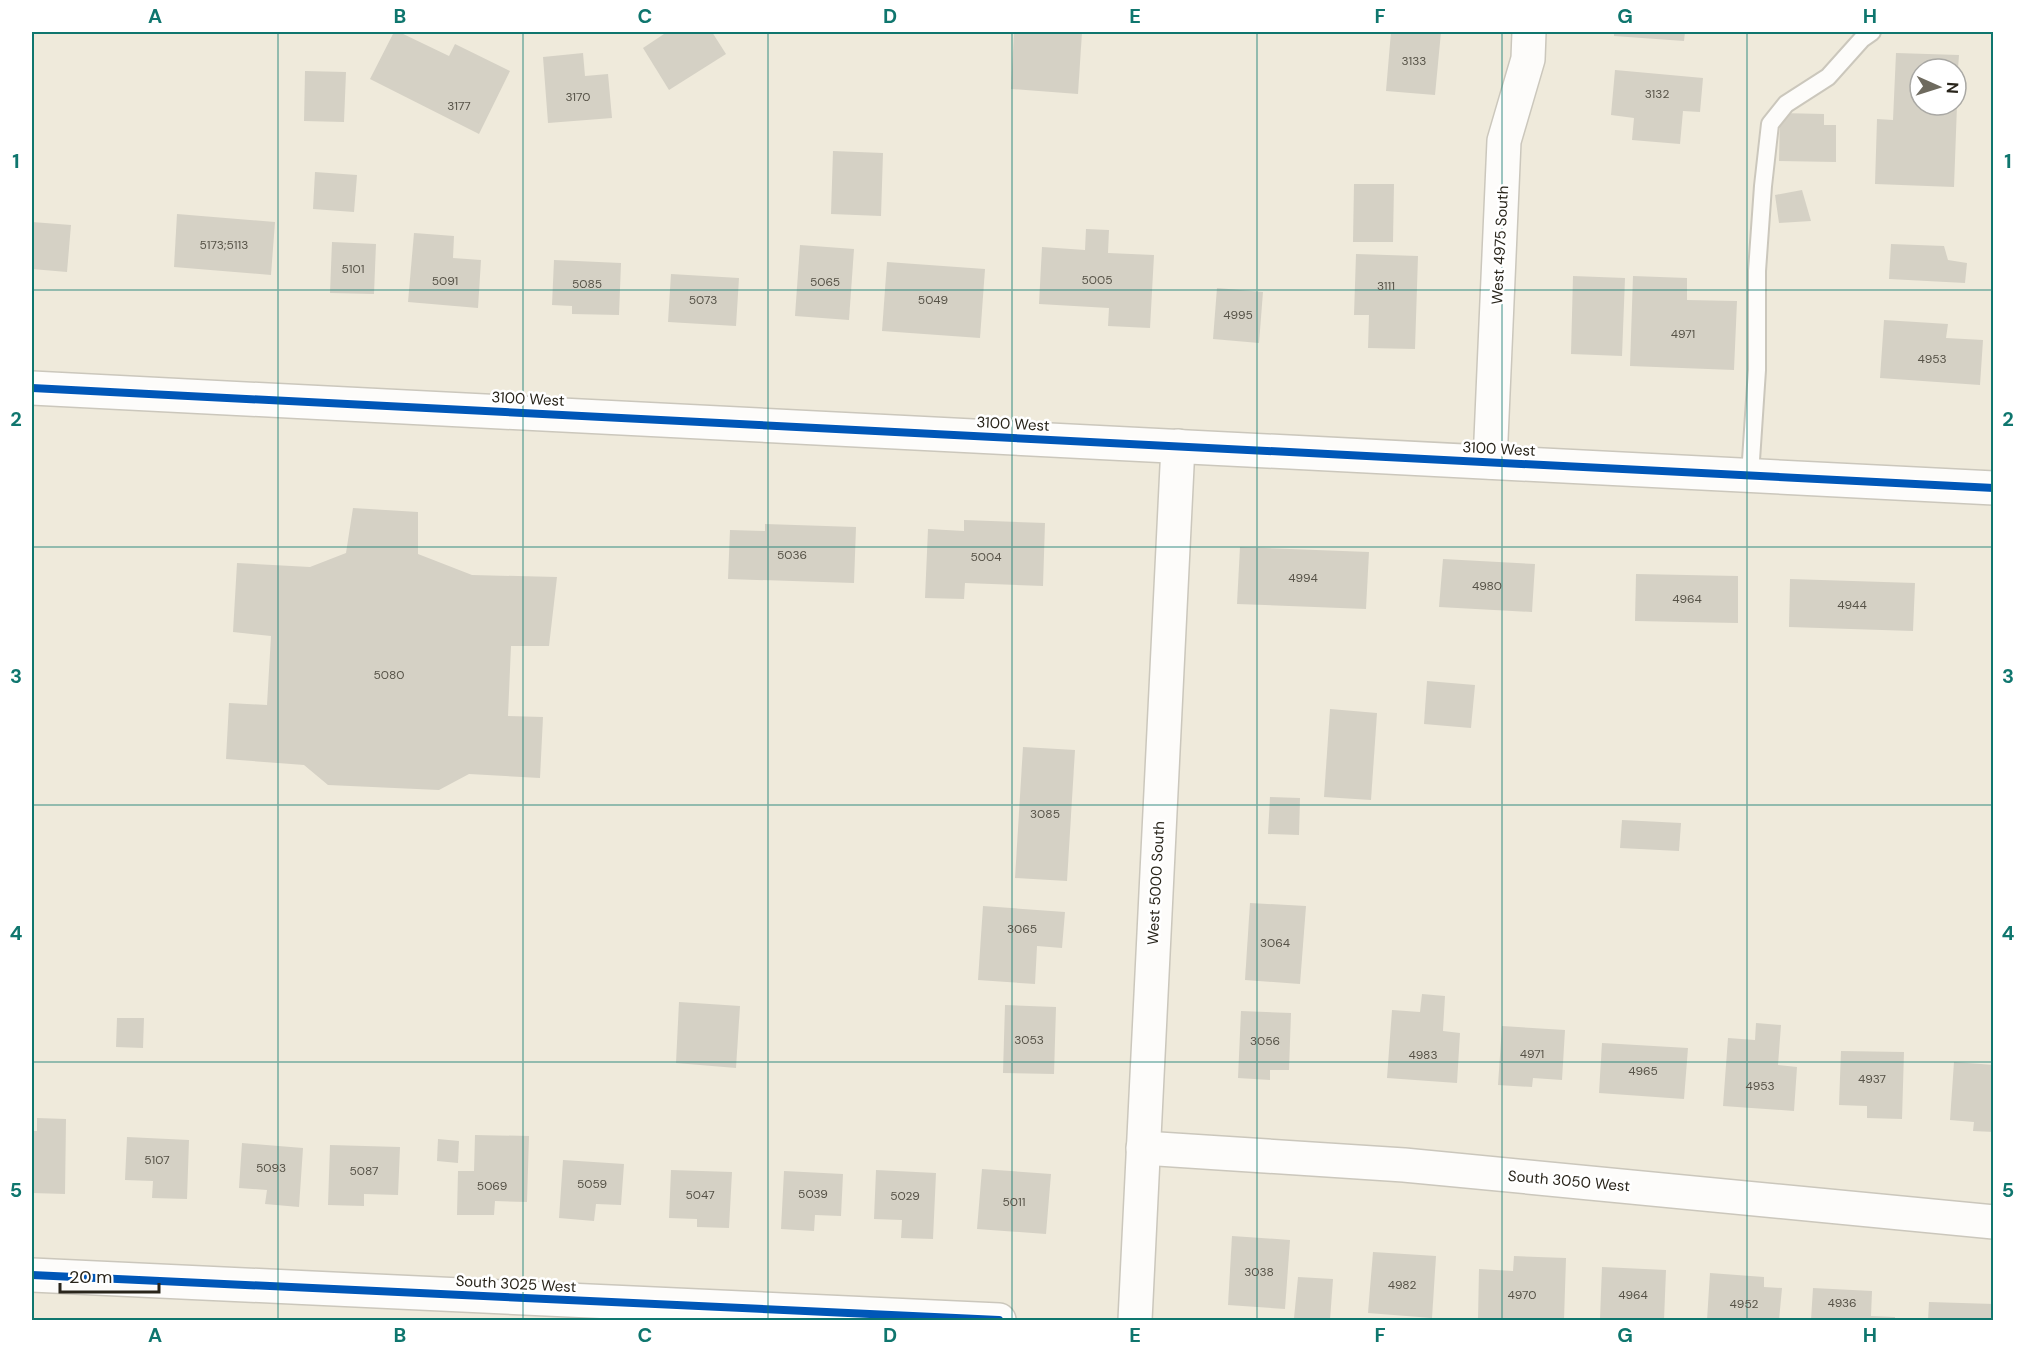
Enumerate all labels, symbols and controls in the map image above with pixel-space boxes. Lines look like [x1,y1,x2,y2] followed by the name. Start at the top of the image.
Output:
[148,3,162,29] text: A
[394,3,406,29] text: B
[638,3,652,29] text: C
[883,3,897,29] text: D
[1129,3,1141,29] text: E
[1374,3,1386,29] text: F
[1617,3,1633,29] text: G
[1863,3,1877,29] text: H
[1402,53,1426,69] house number: 3133
[1908,57,1968,117] north arrow
[1942,81,1963,94] text: N
[1645,86,1669,102] house number: 3132
[565,89,591,105] house number: 3170
[447,98,471,114] house number: 3177
[12,148,20,174] text: 1
[2004,148,2012,174] text: 1
[1487,185,1513,305] street label: West 4975 South
[200,237,248,253] house number: 5173;5113
[341,261,365,277] house number: 5101
[1081,272,1113,288] house number: 5005
[432,273,458,289] house number: 5091
[810,274,840,290] house number: 5065
[572,276,602,292] house number: 5085
[1377,278,1395,294] house number: 3111
[689,292,717,308] house number: 5073
[918,292,948,308] house number: 5049
[1223,307,1253,323] house number: 4995
[1671,326,1695,342] house number: 4971
[1917,351,1947,367] house number: 4953
[491,387,565,411] street label: 3100 West
[10,406,22,432] text: 2
[2002,406,2014,432] text: 2
[976,412,1050,436] street label: 3100 West
[1462,437,1536,461] street label: 3100 West
[777,547,807,563] house number: 5036
[970,549,1002,565] house number: 5004
[1288,570,1318,586] house number: 4994
[1472,578,1502,594] house number: 4980
[1672,591,1702,607] house number: 4964
[1837,597,1867,613] house number: 4944
[10,663,22,689] text: 3
[2002,663,2014,689] text: 3
[373,667,405,683] house number: 5080
[1030,806,1060,822] house number: 3085
[1143,821,1169,945] street label: West 5000 South
[10,920,23,946] text: 4
[2002,920,2015,946] text: 4
[1007,921,1037,937] house number: 3065
[1260,935,1290,951] house number: 3064
[1014,1032,1044,1048] house number: 3053
[1250,1033,1280,1049] house number: 3056
[1520,1046,1544,1062] house number: 4971
[1408,1047,1438,1063] house number: 4983
[1628,1063,1658,1079] house number: 4965
[1858,1071,1886,1087] house number: 4937
[1745,1078,1775,1094] house number: 4953
[144,1152,170,1168] house number: 5107
[256,1160,286,1176] house number: 5093
[350,1163,378,1179] house number: 5087
[1507,1166,1631,1196] street label: South 3050 West
[577,1176,607,1192] house number: 5059
[10,1177,22,1203] text: 5
[2002,1177,2014,1203] text: 5
[477,1178,507,1194] house number: 5069
[798,1186,828,1202] house number: 5039
[685,1187,715,1203] house number: 5047
[890,1188,920,1204] house number: 5029
[1002,1194,1026,1210] house number: 5011
[60,1256,159,1294] scale bar
[1244,1264,1274,1280] house number: 3038
[69,1265,112,1289] text: 20 m
[455,1271,577,1297] street label: South 3025 West
[1388,1277,1416,1293] house number: 4982
[1508,1287,1536,1303] house number: 4970
[1618,1287,1648,1303] house number: 4964
[1827,1295,1857,1311] house number: 4936
[1730,1296,1759,1312] house number: 4952
[148,1322,162,1348] text: A
[394,1322,406,1348] text: B
[638,1322,652,1348] text: C
[883,1322,897,1348] text: D
[1129,1322,1141,1348] text: E
[1374,1322,1386,1348] text: F
[1617,1322,1633,1348] text: G
[1863,1322,1877,1348] text: H

